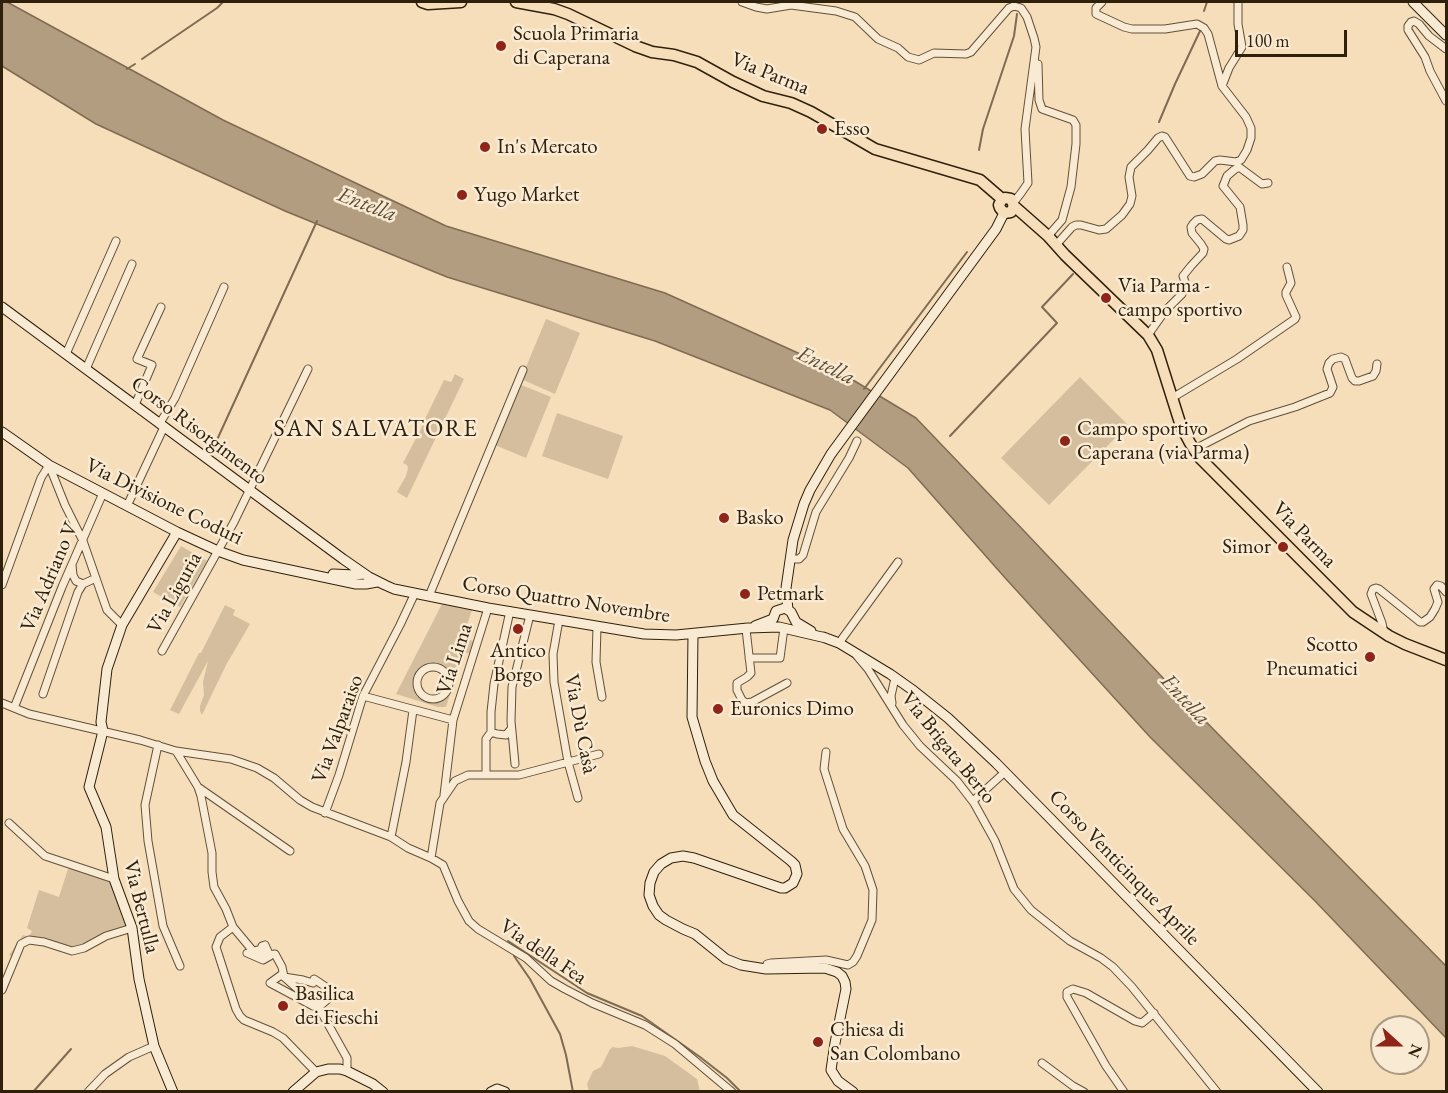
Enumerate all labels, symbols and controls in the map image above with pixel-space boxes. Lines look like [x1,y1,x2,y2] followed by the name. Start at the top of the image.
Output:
[1238,18,1350,56] scale bar
[513,21,639,71] place label: Scuola Primaria di Caperana
[1246,29,1290,52] text: 100 m
[494,39,508,53] marker: Scuola Primaria di Caperana
[727,47,813,101] street label: Via Parma
[834,116,870,142] place label: Esso
[815,122,829,136] marker: Esso
[497,134,598,160] place label: In's Mercato
[478,140,492,154] marker: In's Mercato
[334,182,400,228] water label: Entella
[474,182,579,208] place label: Yugo Market
[455,188,469,202] marker: Yugo Market
[1118,273,1242,323] place label: Via Parma - campo sportivo
[1099,291,1113,305] marker: Via Parma - campo sportivo
[793,341,859,391] water label: Entella
[126,371,272,491] street label: Corso Risorgimento
[274,415,478,443] district label: SAN SALVATORE
[1077,416,1249,466] place label: Campo sportivo Caperana (via Parma)
[1058,434,1072,448] marker: Campo sportivo Caperana (via Parma)
[81,453,247,551] street label: Via Divisione Coduri
[1266,497,1342,573] street label: Via Parma
[736,505,784,531] place label: Basko
[717,511,731,525] marker: Basko
[16,518,84,636] street label: Via Adriano V
[1222,534,1271,560] place label: Simor
[1276,540,1290,554] marker: Simor
[142,548,208,638] street label: Via Liguria
[460,571,672,629] street label: Corso Quattro Novembre
[757,581,824,607] place label: Petmark
[738,587,752,601] marker: Petmark
[432,620,478,698] street label: Via Lima
[511,622,525,636] marker: Antico Borgo
[1266,632,1358,682] place label: Scotto Pneumatici
[490,638,546,688] place label: Antico Borgo
[1363,650,1377,664] marker: Scotto Pneumatici
[1155,669,1215,731] water label: Entella
[307,671,369,787] street label: Via Valparaiso
[558,672,602,776] street label: Via Dù Casà
[895,687,1001,809] street label: Via Brigata Berto
[730,696,854,722] place label: Euronics Dimo
[711,702,725,716] marker: Euronics Dimo
[1043,785,1205,951] street label: Corso Venticinque Aprile
[117,858,165,956] street label: Via Bertulla
[495,914,591,990] street label: Via della Fea
[295,981,379,1031] place label: Basilica dei Fieschi
[276,999,290,1013] marker: Basilica dei Fieschi
[1370,1015,1430,1075] north arrow
[830,1017,960,1067] place label: Chiesa di San Colombano
[811,1035,825,1049] marker: Chiesa di San Colombano
[1403,1041,1428,1061] text: N

